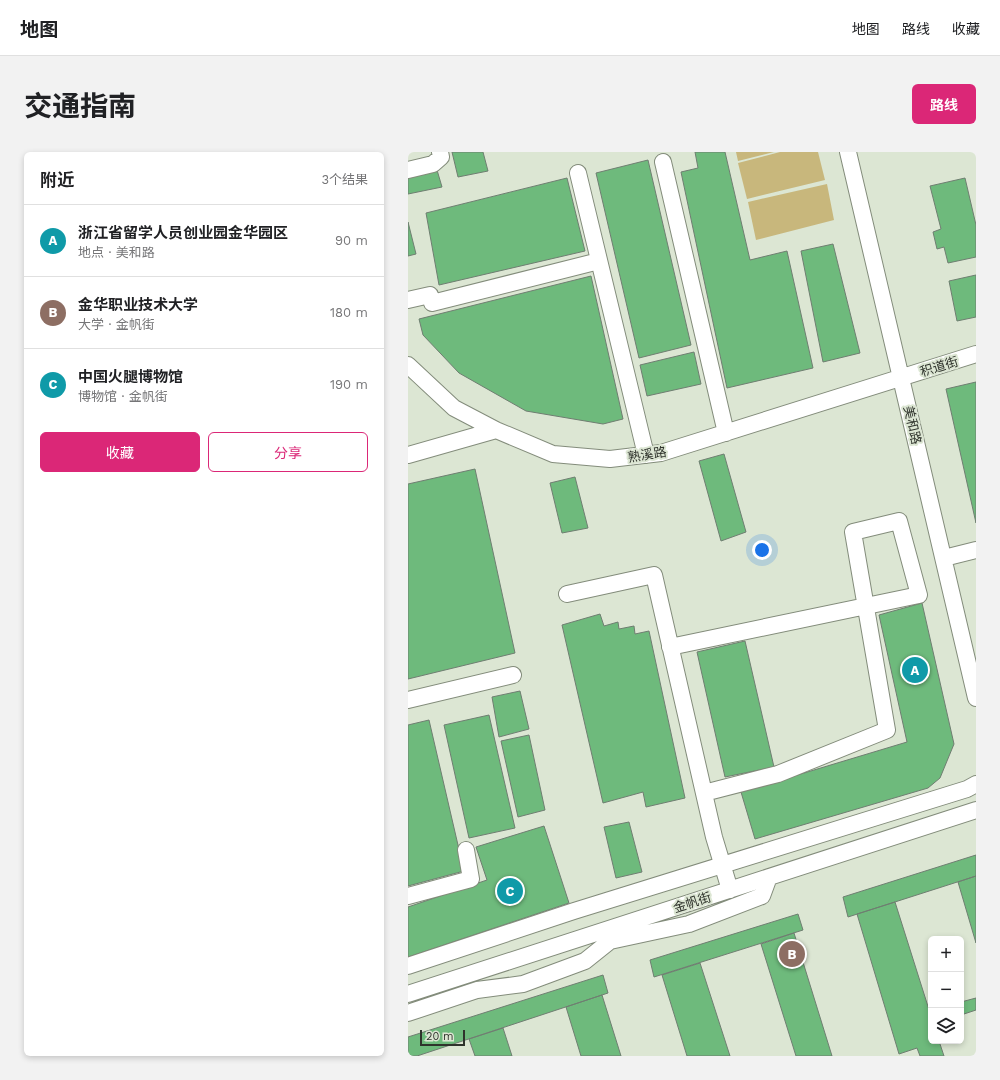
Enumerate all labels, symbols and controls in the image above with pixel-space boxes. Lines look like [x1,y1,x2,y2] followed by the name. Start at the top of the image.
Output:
[20,18,58,41] text: 地图
[852,21,880,37] text: 地图
[902,21,930,37] text: 路线
[952,21,980,37] text: 收藏
[912,84,976,124] button: 路线
[24,90,136,123] text: 交通指南
[40,170,74,190] text: 附近
[321,172,368,187] text: 3个结果
[78,224,288,242] text: 浙江省留学人员创业园金华园区
[49,233,57,248] text: A
[335,233,368,248] text: 90 m
[78,245,155,260] text: 地点 · 美和路
[78,296,198,314] text: 金华职业技术大学
[49,305,57,320] text: B
[330,305,368,320] text: 180 m
[78,317,155,332] text: 大学 · 金帆街
[918,354,960,379] street label: 积道街
[78,368,183,386] text: 中国火腿博物馆
[49,377,57,392] text: C
[330,377,368,392] text: 190 m
[78,389,168,404] text: 博物馆 · 金帆街
[901,404,924,446] street label: 美和路
[40,432,200,472] button: 收藏
[208,432,368,472] button: 分享
[627,444,668,465] street label: 熟溪路
[752,540,772,560] your location
[902,655,928,685] pin: A
[497,876,523,906] pin: C
[671,889,713,916] street label: 金帆街
[928,936,964,1044] map controls
[928,936,964,972] button: +
[779,939,805,969] pin: B
[928,972,964,1008] button: −
[928,1008,964,1044] button: layers
[420,1028,465,1047] scale bar
[426,1030,454,1043] text: 20 m

